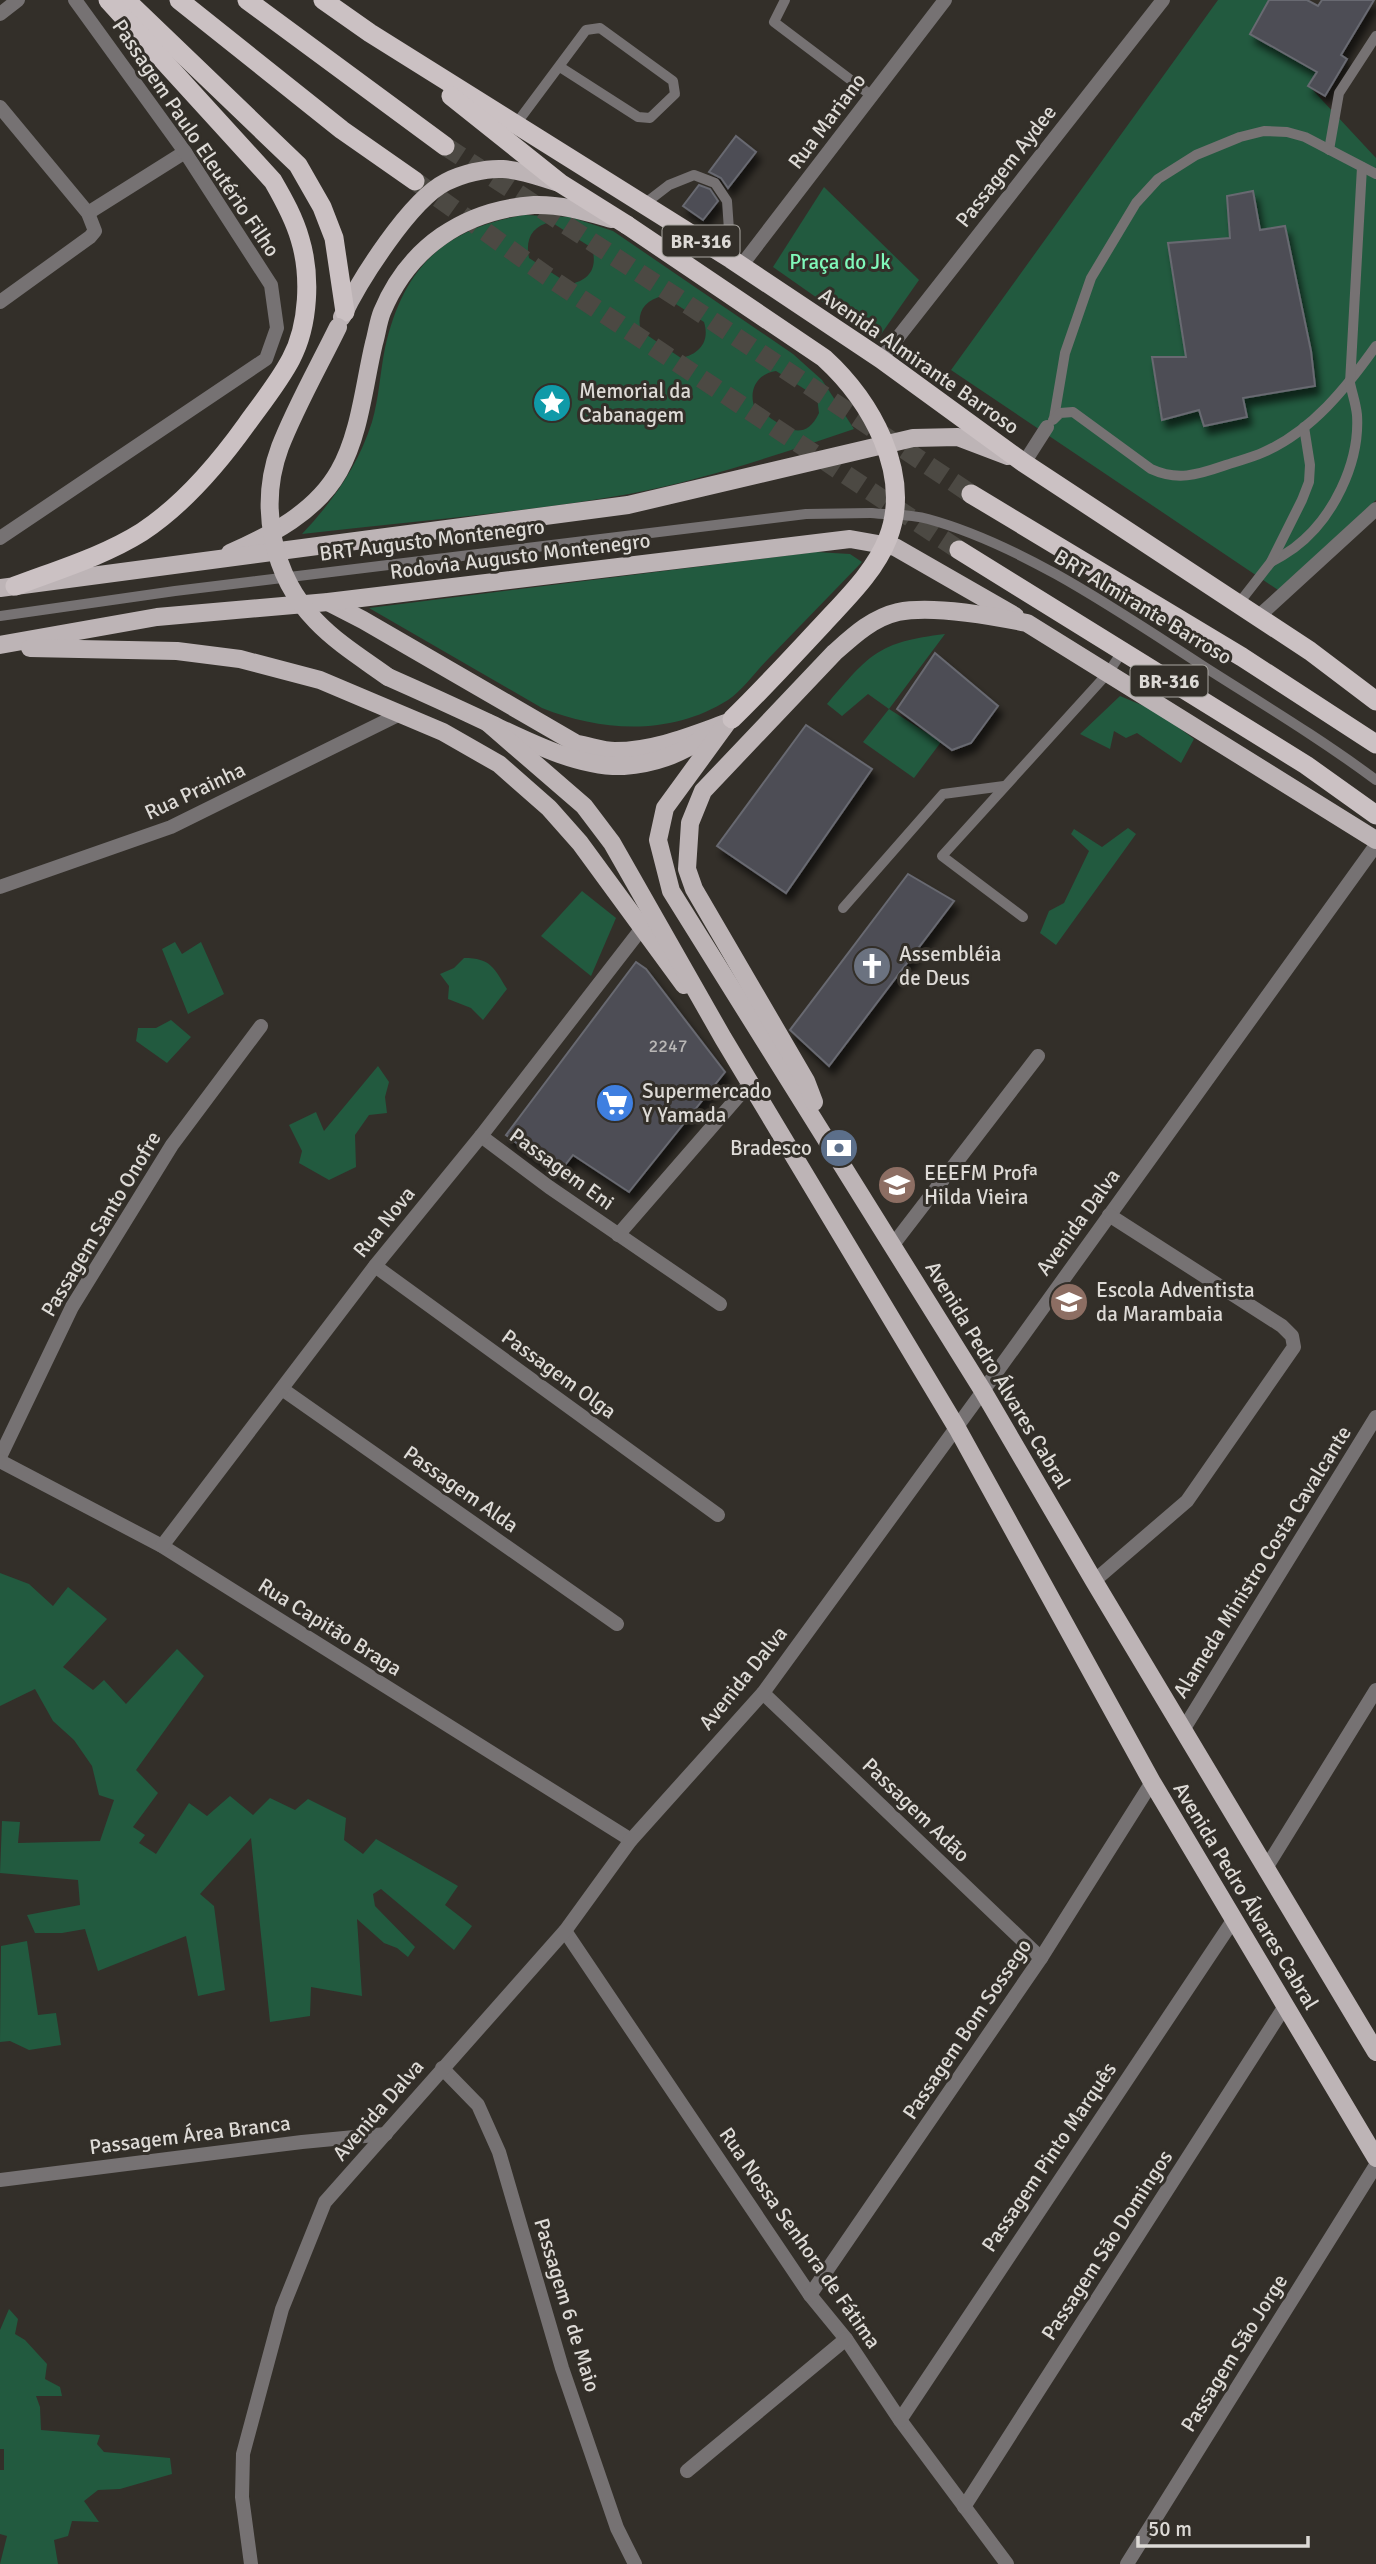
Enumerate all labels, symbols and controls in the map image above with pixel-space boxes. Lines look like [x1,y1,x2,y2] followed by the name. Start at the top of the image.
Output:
[107,14,285,262] street label: Passagem Paulo Eleutério Filho
[783,68,871,174] street label: Rua Mariano
[950,100,1062,232] street label: Passagem Aydee
[662,226,740,256] road number: BR-316
[789,249,891,275] park label: Praça do Jk
[814,282,1024,440] street label: Avenida Almirante Barroso
[579,378,691,428] place label: Memorial da Cabanagem
[531,382,573,424] place icon: Memorial da Cabanagem
[318,513,546,567] street label: BRT Augusto Montenegro
[388,527,652,585] street label: Rodovia Augusto Montenegro
[1049,544,1237,670] street label: BRT Almirante Barroso
[1130,666,1208,696] road number: BR-316
[141,756,249,826] street label: Rua Prainha
[899,941,1001,991] place label: Assembléia de Deus
[851,945,893,987] church icon: Assembléia de Deus
[649,1035,687,1057] house number: 2247
[642,1078,772,1128] place label: Supermercado Y Yamada
[594,1082,636,1124] supermarket icon: Supermercado Y Yamada
[505,1122,619,1216] street label: Passagem Eni
[35,1127,167,1321] street label: Passagem Santo Onofre
[818,1127,860,1169] bank icon: Bradesco
[730,1135,812,1161] place label: Bradesco
[924,1160,1038,1210] place label: EEEFM Profª Hilda Vieira
[1030,1163,1126,1281] street label: Avenida Dalva
[876,1164,918,1206] school or university icon: EEEFM Profª Hilda Vieira
[347,1181,421,1263] street label: Rua Nova
[920,1257,1076,1493] street label: Avenida Pedro Álvares Cabral
[1096,1277,1255,1327] place label: Escola Adventista da Marambaia
[1048,1281,1090,1323] school or university icon: Escola Adventista da Marambaia
[497,1324,621,1424] street label: Passagem Olga
[1167,1421,1357,1703] street label: Alameda Ministro Costa Cavalcante
[398,1440,524,1538] street label: Passagem Alda
[253,1572,407,1682] street label: Rua Capitão Braga
[693,1621,793,1735] street label: Avenida Dalva
[857,1752,975,1868] street label: Passagem Adão
[1168,1778,1324,2014] street label: Avenida Pedro Álvares Cabral
[897,1934,1037,2124] street label: Passagem Bom Sossego
[327,2054,429,2166] street label: Avenida Dalva
[976,2057,1122,2257] street label: Passagem Pinto Marquês
[88,2110,292,2160] street label: Passagem Área Branca
[714,2122,886,2354] street label: Rua Nossa Senhora de Fátima
[1036,2145,1178,2345] street label: Passagem São Domingos
[528,2215,606,2395] street label: Passagem 6 de Maio
[1175,2269,1293,2437] street label: Passagem São Jorge
[1138,2504,1308,2548] scale bar
[1148,2516,1192,2542] text: 50 m

